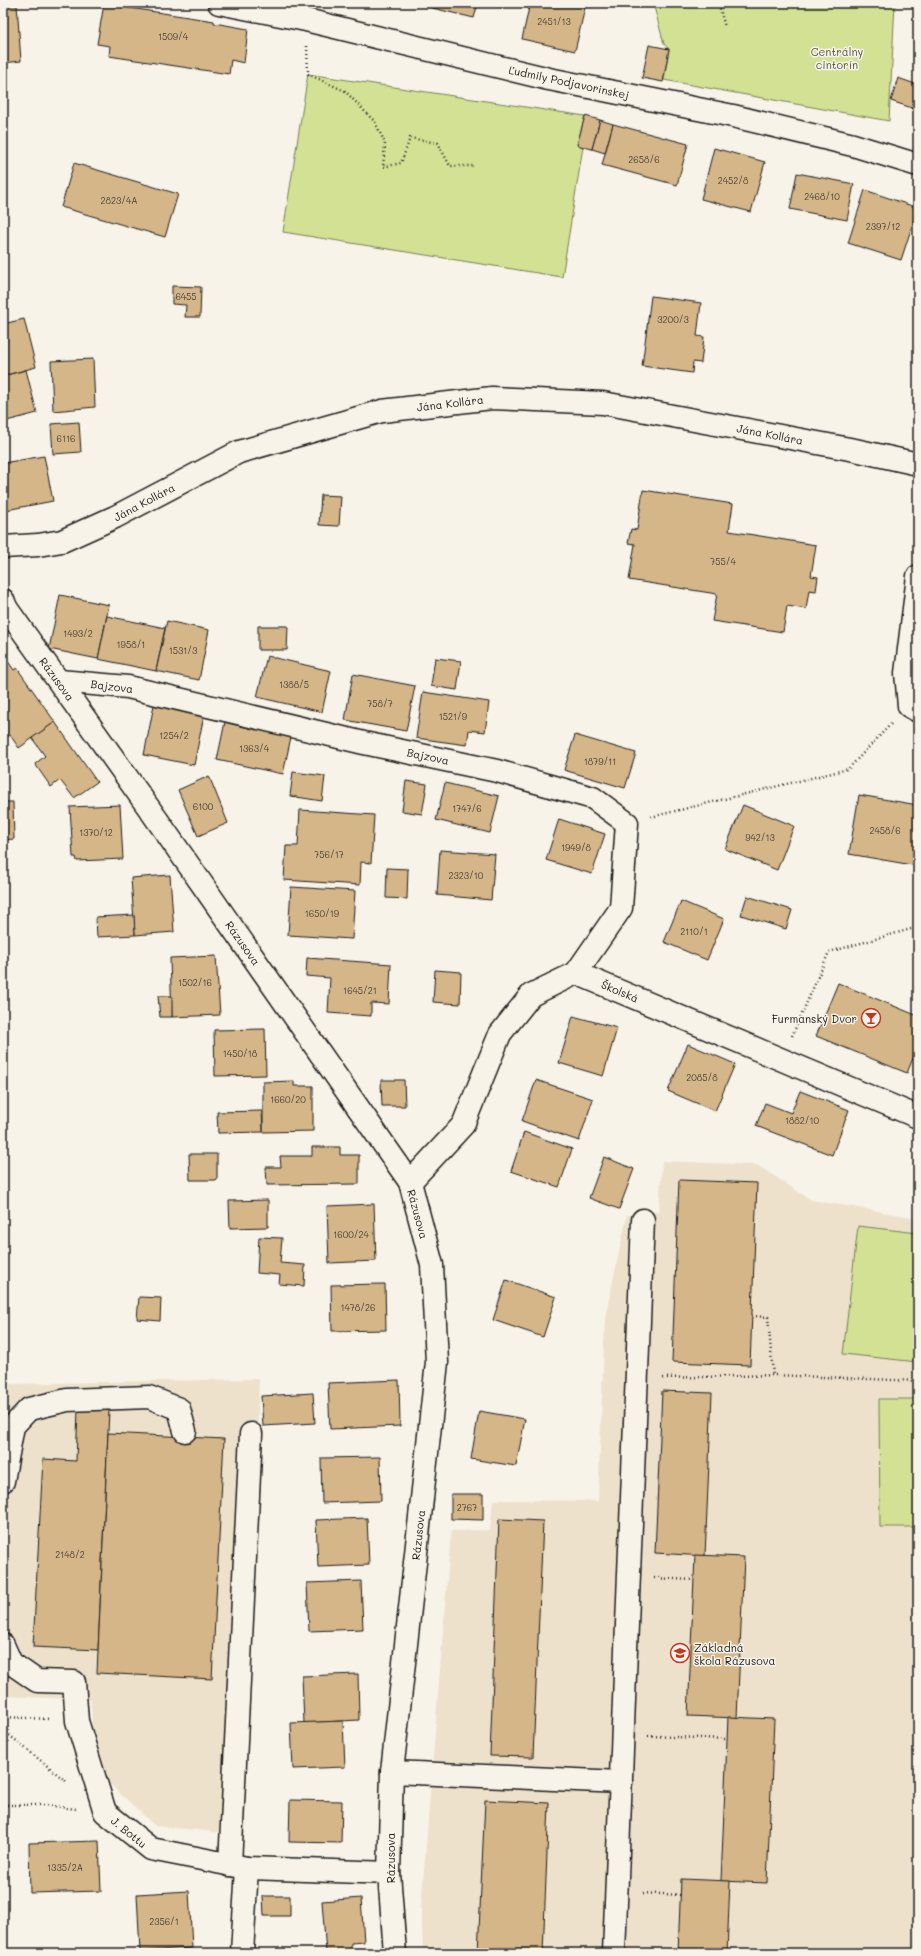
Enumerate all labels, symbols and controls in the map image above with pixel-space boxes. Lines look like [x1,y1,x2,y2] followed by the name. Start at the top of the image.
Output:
[537,16,571,27] house number: 2451/13
[158,31,189,42] house number: 1509/4
[811,44,864,72] park label: Centrálny cintorín
[507,62,631,102] street label: Ľudmily Podjavorinskej
[628,154,660,165] house number: 2658/6
[718,175,749,186] house number: 2452/8
[804,191,840,202] house number: 2468/10
[101,195,137,206] house number: 2823/4A
[866,221,900,232] house number: 2397/12
[175,291,197,302] house number: 6455
[657,314,689,325] house number: 3200/3
[416,391,484,415] street label: Jána Kollára
[736,420,805,448] street label: Jána Kollára
[57,433,75,444] house number: 6116
[111,480,177,524] street label: Jána Kollára
[710,556,736,567] house number: 755/4
[63,628,93,639] house number: 1493/2
[117,639,145,650] house number: 1958/1
[169,645,197,656] house number: 1531/3
[36,654,78,704] street label: Rázusova
[90,676,134,696] street label: Bajzova
[279,679,309,690] house number: 1388/5
[367,698,393,709] house number: 758/7
[439,711,468,722] house number: 1521/9
[159,730,189,741] house number: 1254/2
[239,743,270,754] house number: 1363/4
[406,744,451,768] street label: Bajzova
[584,756,616,767] house number: 1879/11
[193,801,214,812] house number: 6100
[452,803,482,814] house number: 1747/6
[869,825,901,836] house number: 2458/6
[79,827,113,838] house number: 1370/12
[745,832,775,843] house number: 942/13
[561,842,592,853] house number: 1949/8
[314,849,344,860] house number: 756/17
[449,870,484,881] house number: 2323/10
[305,908,340,919] house number: 1650/19
[222,918,264,968] street label: Rázusova
[680,926,708,937] house number: 2110/1
[599,976,641,1006] street label: Školská
[178,977,212,988] house number: 1502/16
[343,985,377,996] house number: 1645/21
[860,1007,882,1029] bar icon: Furmanský Dvor
[772,1011,857,1026] place label: Furmanský Dvor
[223,1048,258,1059] house number: 1450/18
[686,1072,718,1083] house number: 2085/8
[270,1094,306,1105] house number: 1660/20
[785,1115,820,1126] house number: 1882/10
[404,1188,432,1241] street label: Rázusova
[333,1229,370,1240] house number: 1600/24
[341,1302,375,1313] house number: 1478/26
[457,1502,477,1513] house number: 2767
[408,1509,428,1561] street label: Rázusova
[55,1549,85,1560] house number: 2148/2
[694,1640,776,1668] place label: Základná škola Rázusova
[669,1642,691,1664] school or university icon: Základná škola Rázusova
[108,1813,150,1851] street label: J. Bottu
[383,1833,398,1883] street label: Rázusova
[47,1862,83,1873] house number: 1335/2A
[149,1916,179,1927] house number: 2356/1

